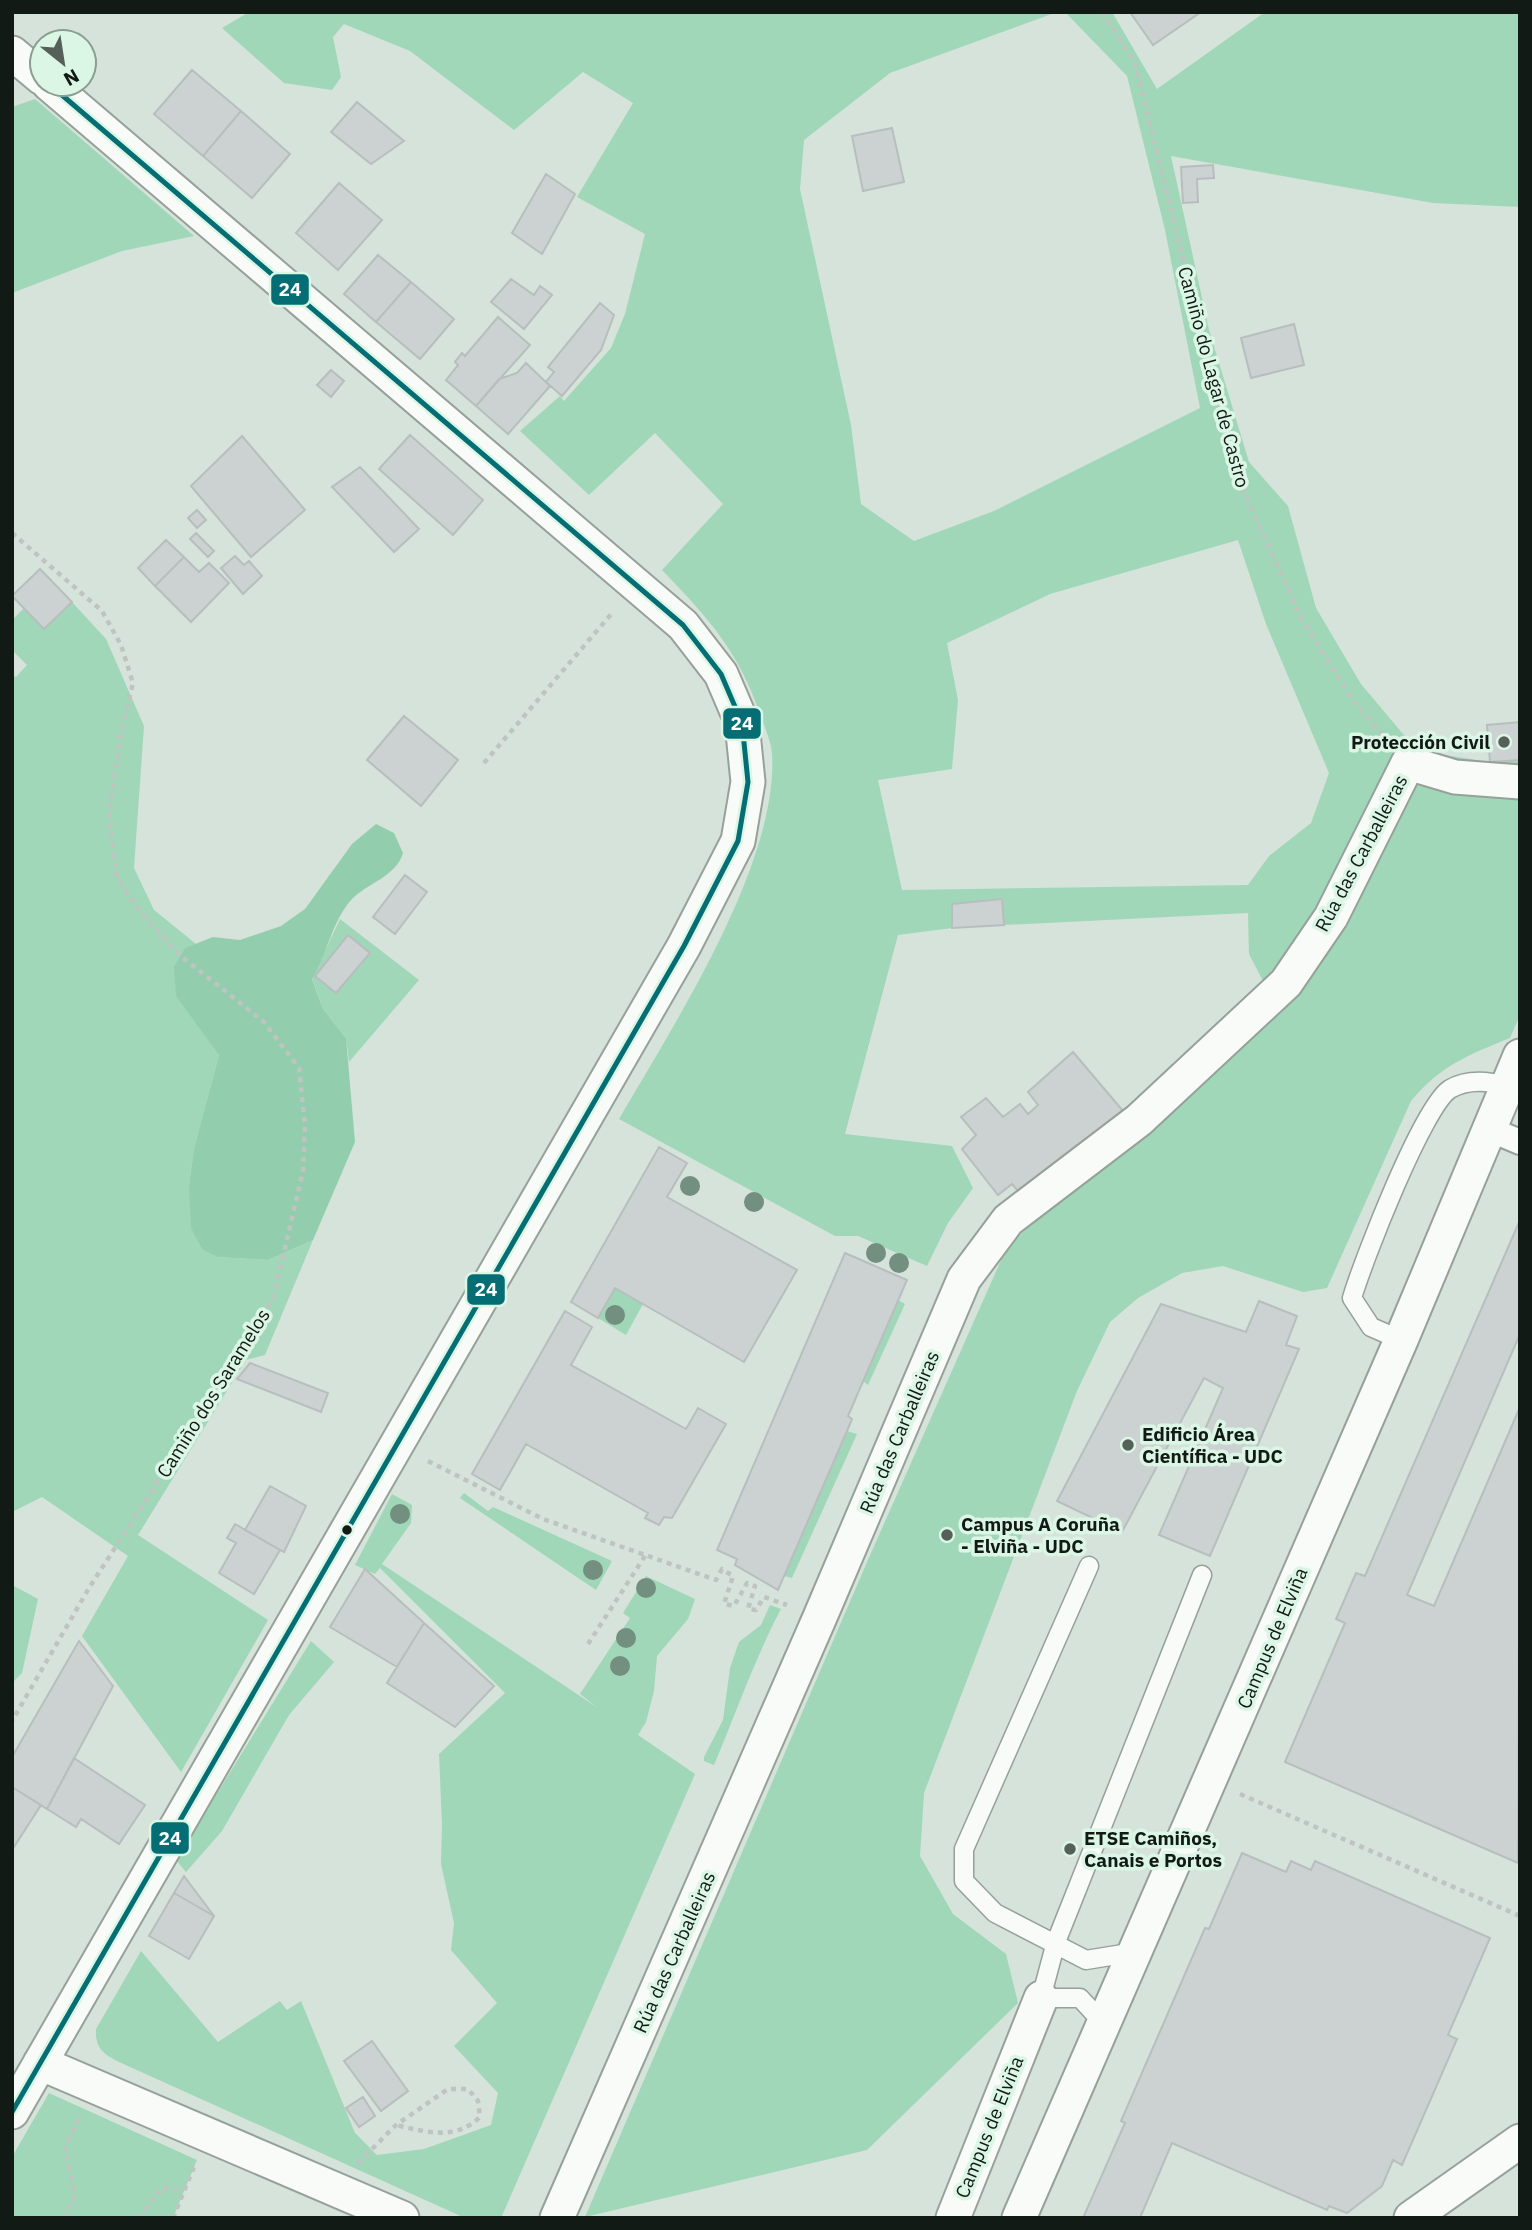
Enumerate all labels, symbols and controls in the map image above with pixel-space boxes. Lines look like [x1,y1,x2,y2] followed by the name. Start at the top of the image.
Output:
[28,28,98,98] north arrow
[60,64,83,92] text: N
[1173,264,1255,490] street label: Camiño do Lagar de Castro
[270,273,310,306] line badge: 24
[279,277,301,301] text: 24
[722,707,762,740] line badge: 24
[731,711,753,735] text: 24
[1351,730,1490,754] place label: Protección Civil
[1496,734,1512,750] marker: Protección Civil
[1309,770,1413,936] street label: Rúa das Carballeiras
[466,1273,506,1306] line badge: 24
[475,1277,497,1301] text: 24
[151,1304,275,1482] street label: Camiño dos Saramelos
[854,1347,944,1517] street label: Rúa das Carballeiras
[1142,1422,1283,1468] place label: Edificio Área Científica - UDC
[1120,1437,1136,1453] marker: Edificio Área Científica - UDC
[961,1512,1120,1558] place label: Campus A Coruña - Elviña - UDC
[340,1523,354,1537] unlabelled marker
[939,1527,955,1543] marker: Campus A Coruña - Elviña - UDC
[1231,1564,1313,1712] street label: Campus de Elviña
[150,1821,190,1855] line badge: 24
[159,1826,181,1850] text: 24
[1084,1826,1222,1872] place label: ETSE Camiños, Canais e Portos
[1062,1841,1078,1857] marker: ETSE Camiños, Canais e Portos
[628,1868,720,2036] street label: Rúa das Carballeiras
[950,2052,1028,2202] street label: Campus de Elviña

